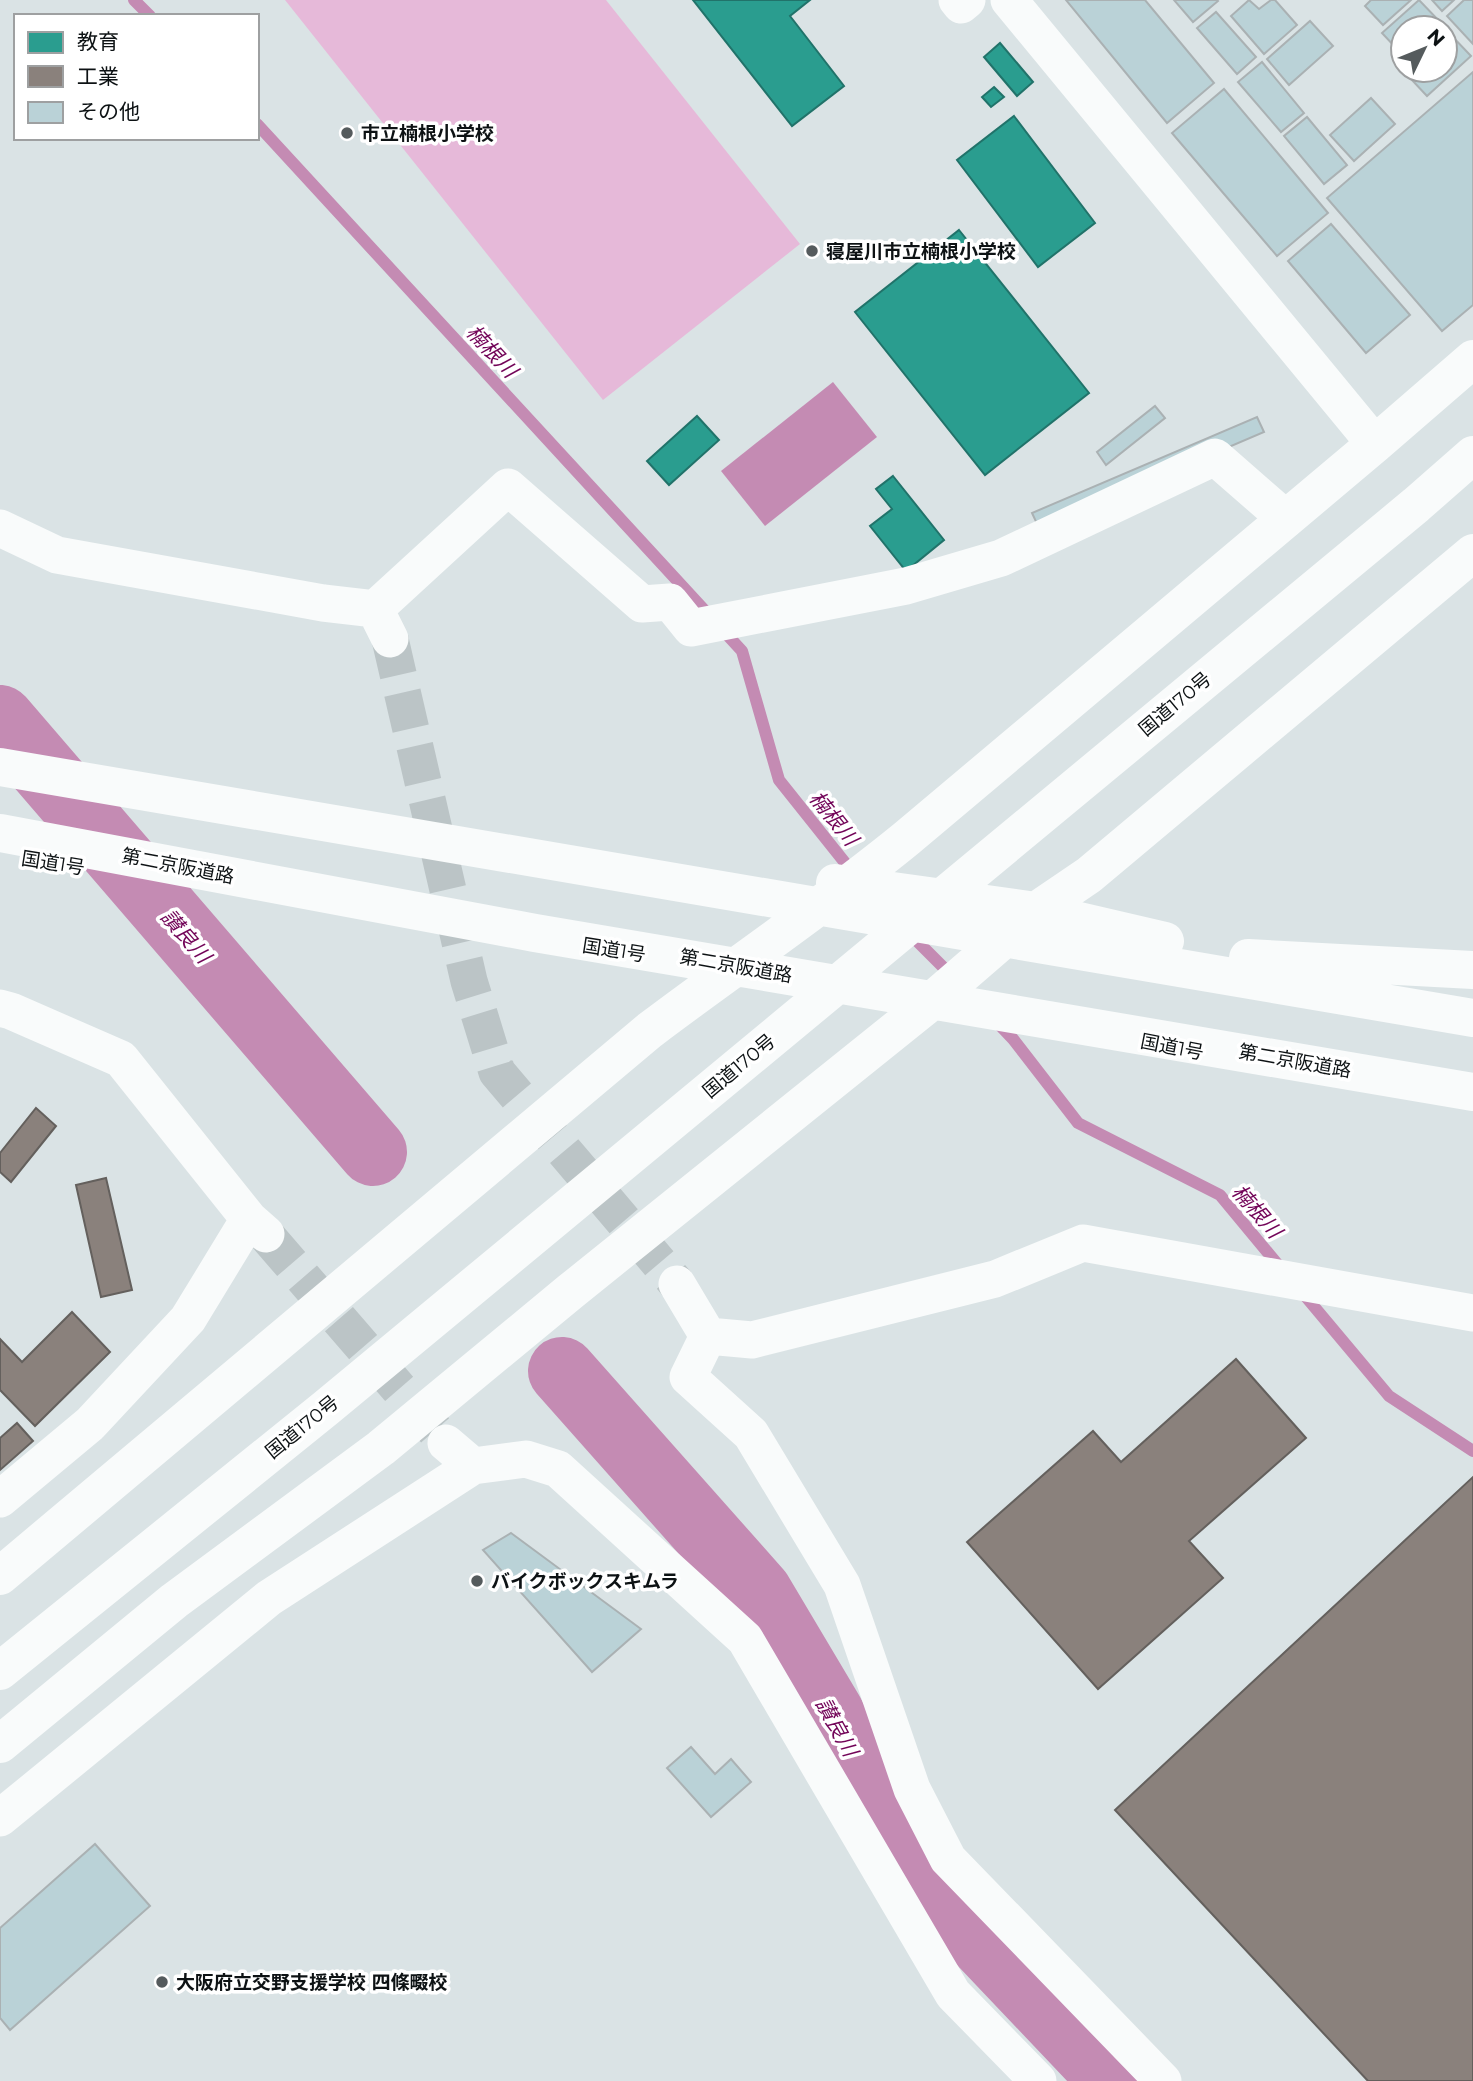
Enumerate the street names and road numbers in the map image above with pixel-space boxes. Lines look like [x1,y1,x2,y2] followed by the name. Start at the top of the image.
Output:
[1134,667,1216,741] street label: 国道170号
[120,844,236,888] street label: 第二京阪道路
[20,847,86,879] street label: 国道1号
[581,934,647,966] street label: 国道1号
[678,945,794,987] street label: 第二京阪道路
[698,1029,780,1103] street label: 国道170号
[1138,1030,1206,1064] street label: 国道1号
[1237,1040,1353,1082] street label: 第二京阪道路
[261,1391,343,1463] street label: 国道170号

